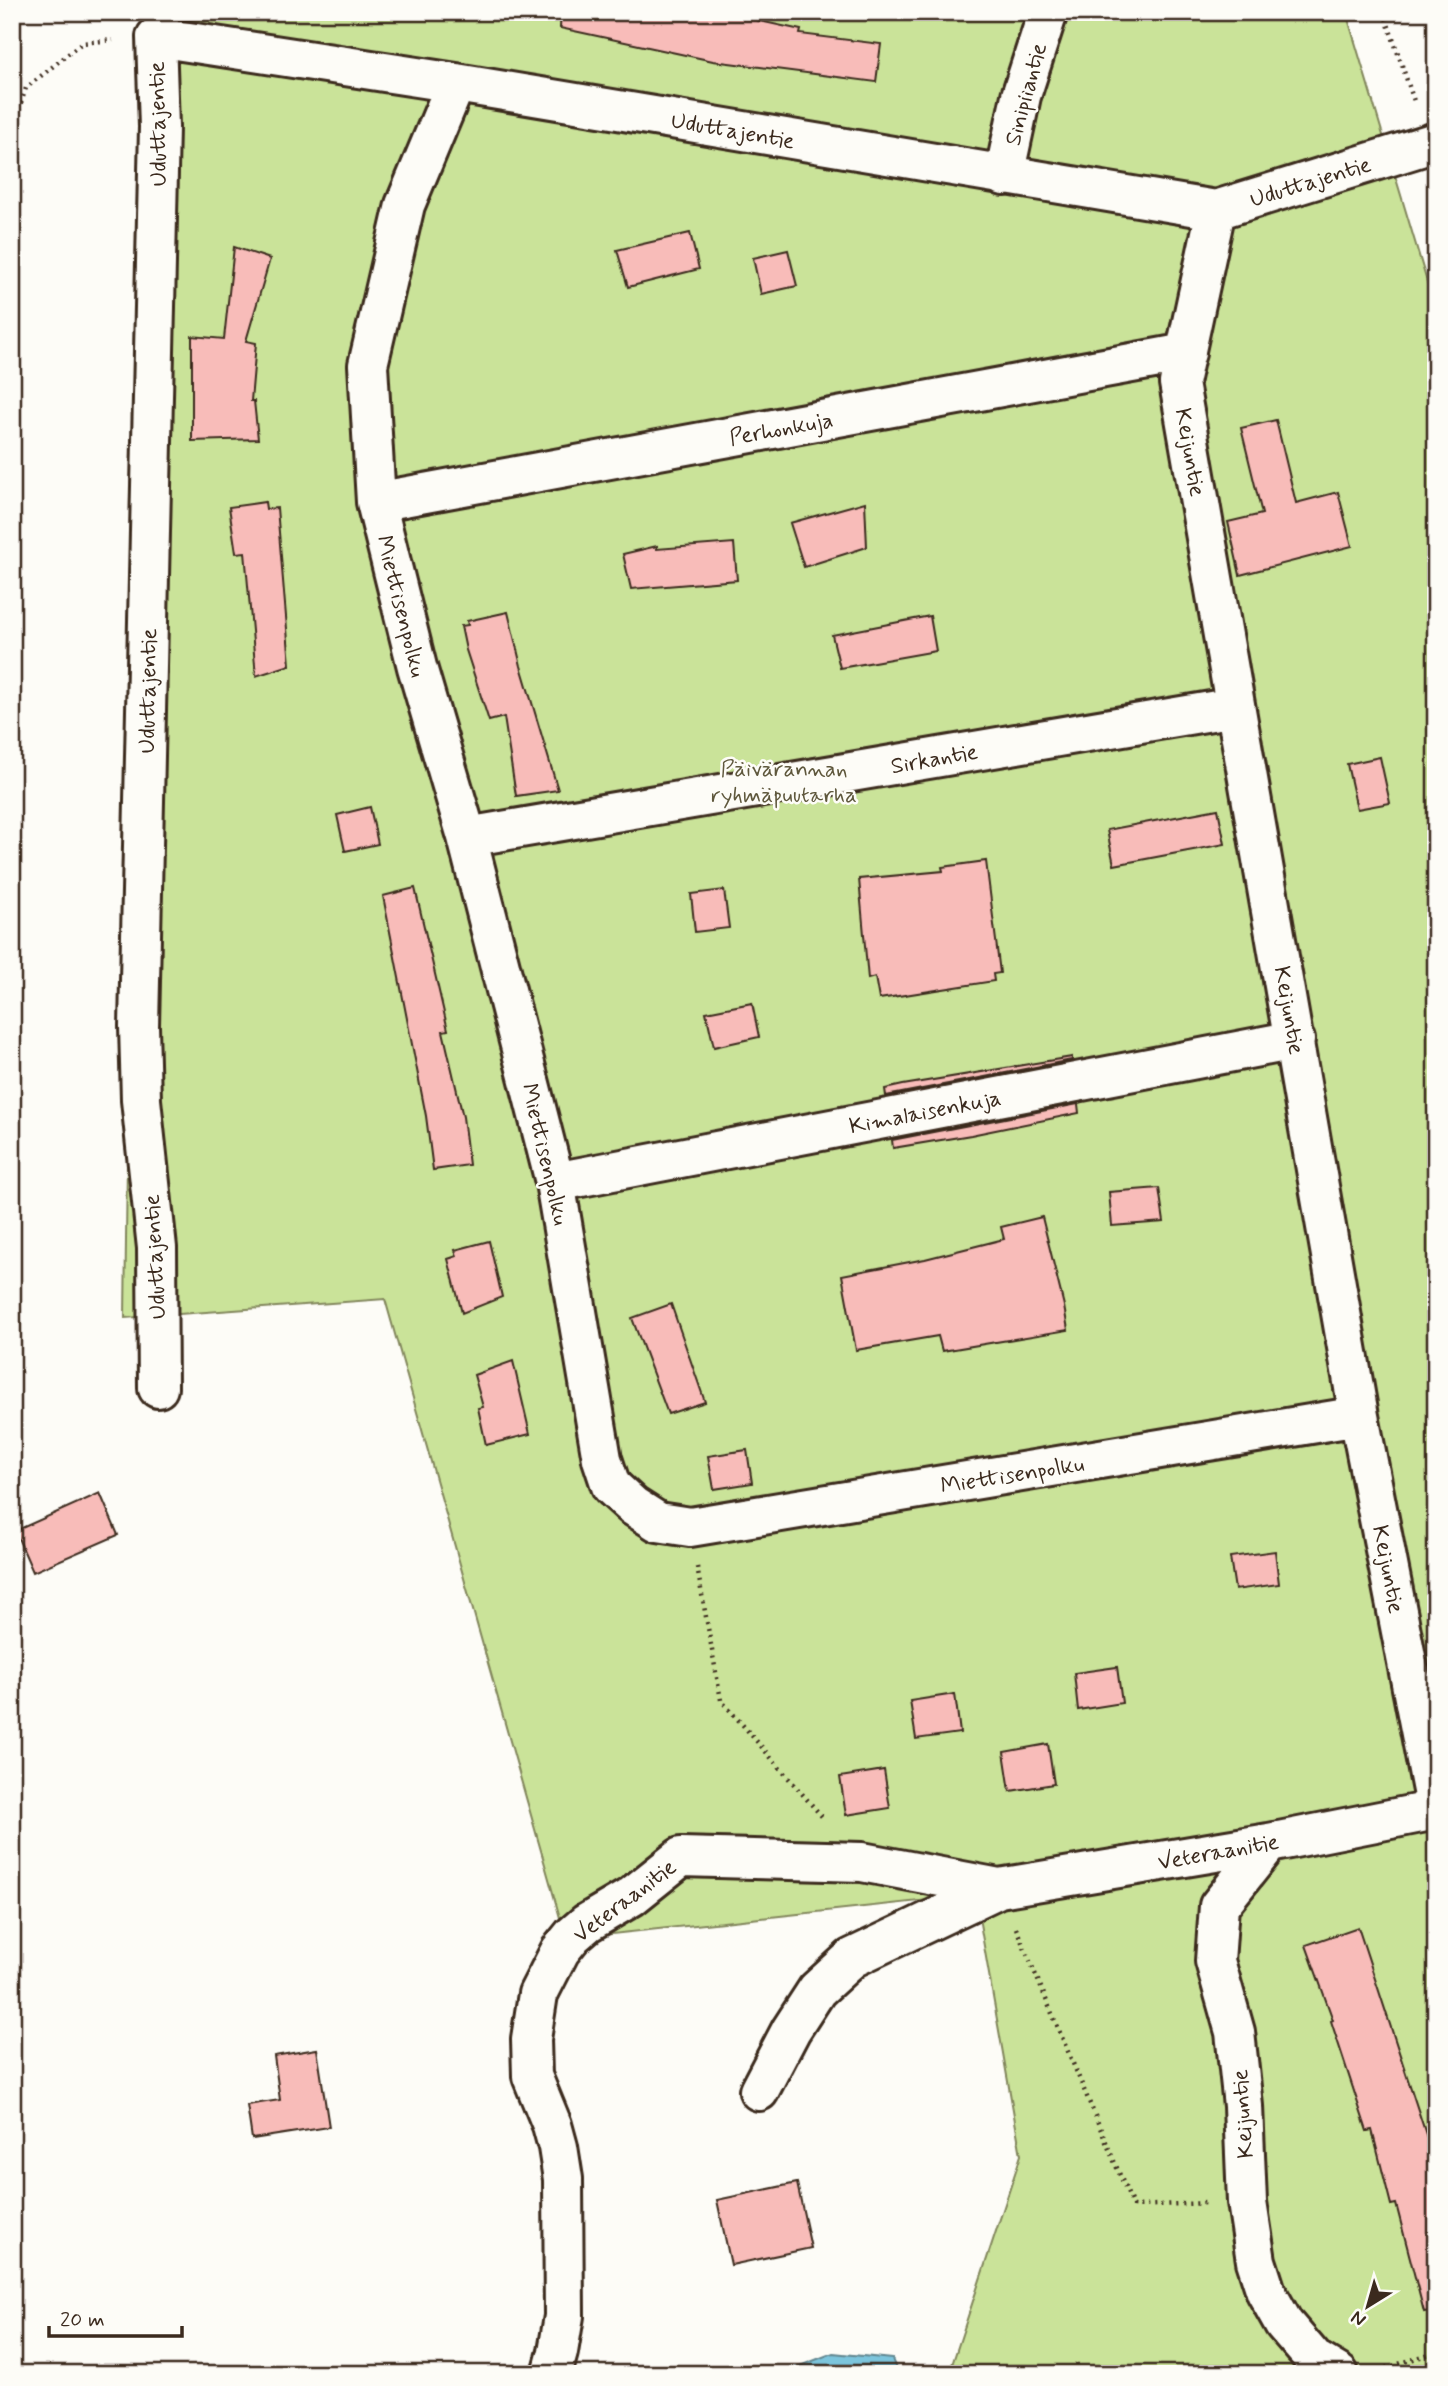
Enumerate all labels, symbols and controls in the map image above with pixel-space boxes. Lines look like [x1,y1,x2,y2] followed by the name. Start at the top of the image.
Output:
[999,40,1055,149] street label: Sinipiiantie
[143,61,175,187] street label: Uduttajentie
[668,106,797,158] street label: Uduttajentie
[1246,150,1375,216] street label: Uduttajentie
[727,406,836,454] street label: Perhonkuja
[1167,406,1212,499] street label: Keijuntie
[368,533,432,680] street label: Miettisenpolku
[133,628,165,754] street label: Uduttajentie
[889,738,980,782] street label: Sirkantie
[711,755,857,811] park label: Päivärannan ryhmäpuutarha
[1266,964,1311,1057] street label: Keijuntie
[513,1080,575,1228] street label: Miettisenpolku
[847,1084,1004,1142] street label: Kimalaisenkuja
[138,1194,174,1320] street label: Uduttajentie
[938,1450,1086,1502] street label: Miettisenpolku
[1364,1523,1410,1616] street label: Keijuntie
[1156,1828,1281,1878] street label: Veteraanitie
[567,1853,683,1950] street label: Veteraanitie
[1226,2068,1262,2159] street label: Keijuntie
[1332,2270,1402,2340] north arrow
[49,2295,182,2339] scale bar
[1346,2305,1371,2332] text: N
[60,2306,105,2334] text: 20 m

